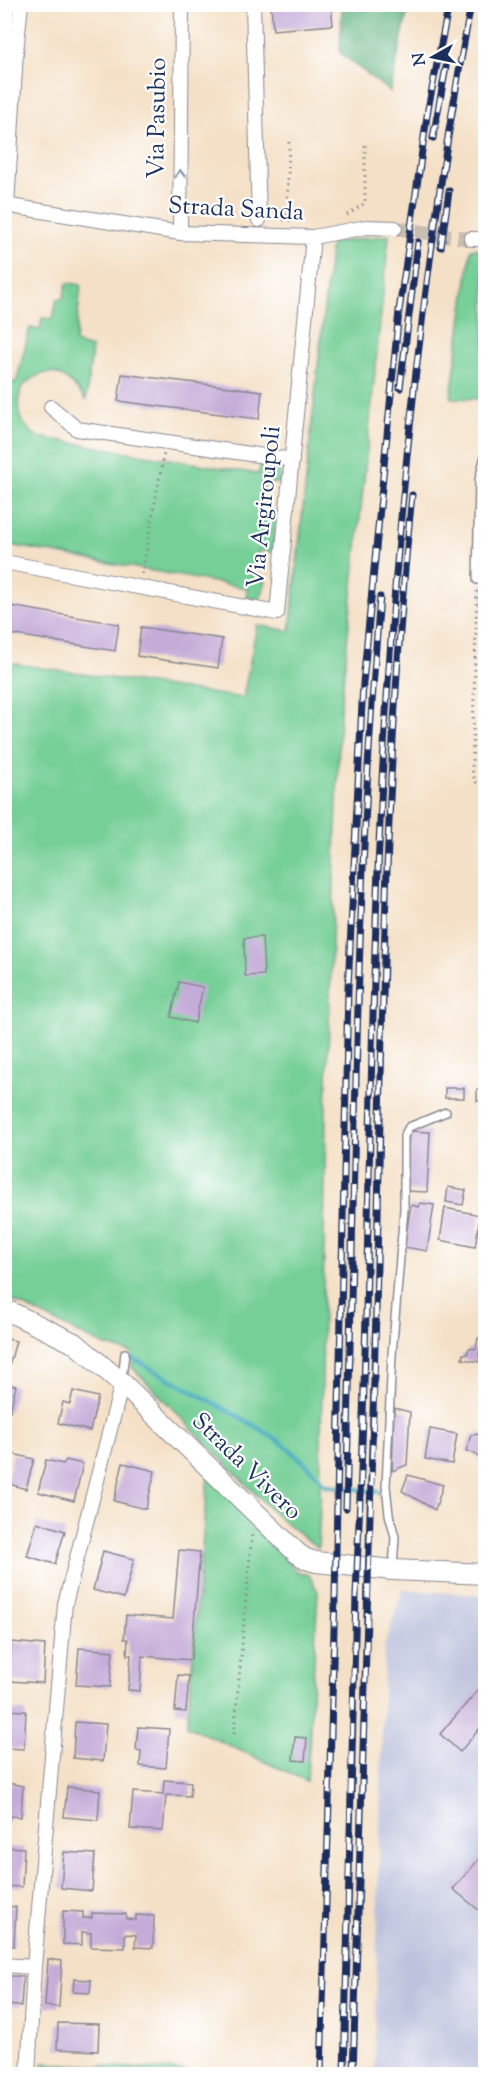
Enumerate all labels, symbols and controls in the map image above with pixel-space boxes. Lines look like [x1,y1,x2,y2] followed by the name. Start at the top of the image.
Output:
[403,27,463,87] north arrow
[408,51,433,67] text: N
[140,57,176,179] street label: Via Pasubio
[174,170,186,179] one-way arrow
[167,189,305,231] street label: Strada Sanda
[240,424,290,590] street label: Via Argiroupoli
[183,1406,309,1528] street label: Strada Vivero

